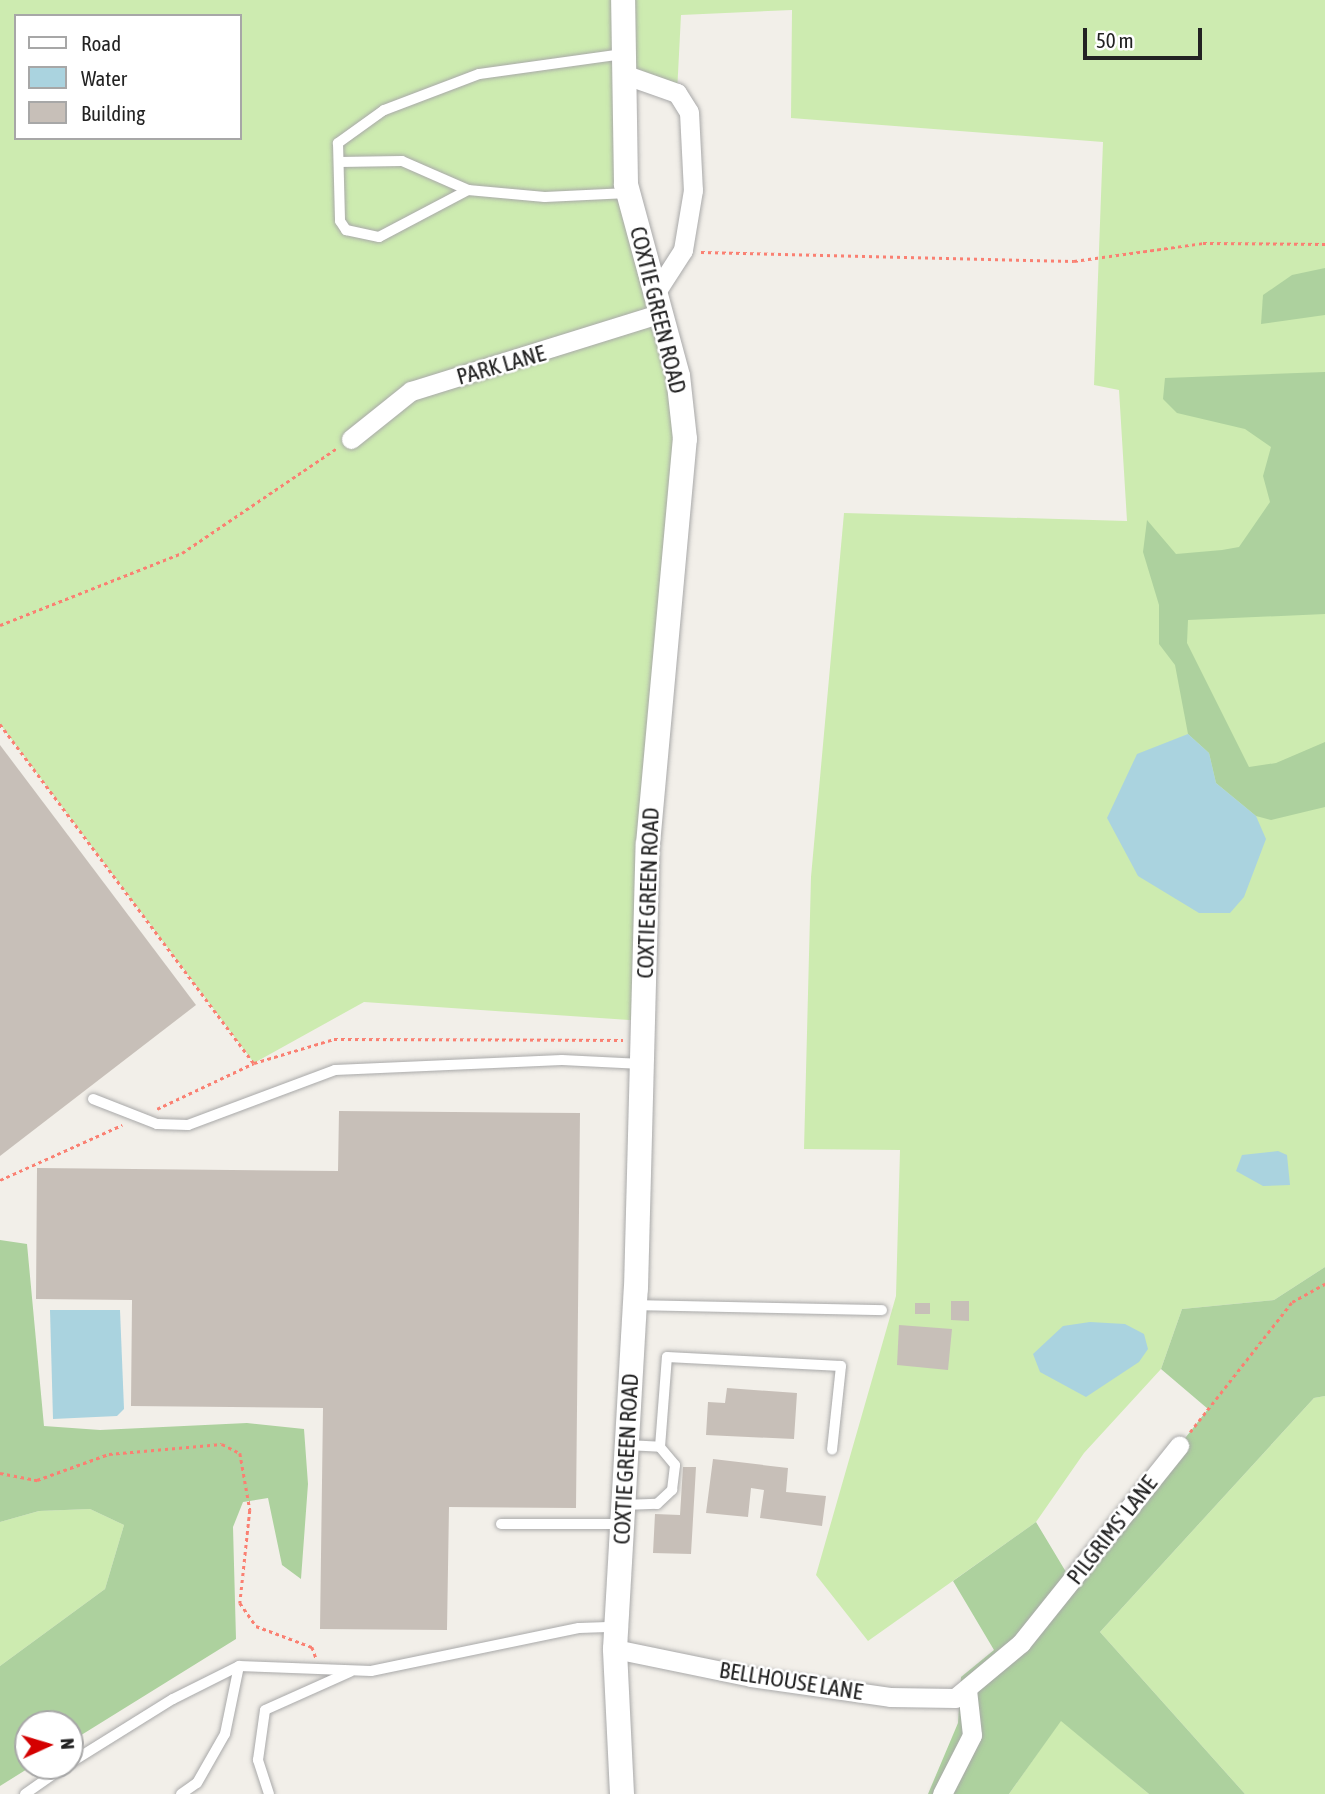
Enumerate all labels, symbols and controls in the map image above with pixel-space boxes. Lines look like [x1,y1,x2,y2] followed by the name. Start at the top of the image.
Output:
[14,14,242,140] legend
[1087,14,1206,58] scale bar
[1096,28,1134,52] text: 50 m
[81,31,121,55] text: Road
[81,66,127,90] text: Water
[81,101,145,125] text: Building
[624,224,692,396] street label: COXTIE GREEN ROAD
[453,339,549,391] street label: PARK LANE
[631,807,665,979] street label: COXTIE GREEN ROAD
[608,1373,644,1545] street label: COXTIE GREEN ROAD
[1061,1470,1163,1590] street label: PILGRIMS' LANE
[717,1656,865,1706] street label: BELLHOUSE LANE
[14,1710,84,1780] north arrow
[57,1737,79,1750] text: N

